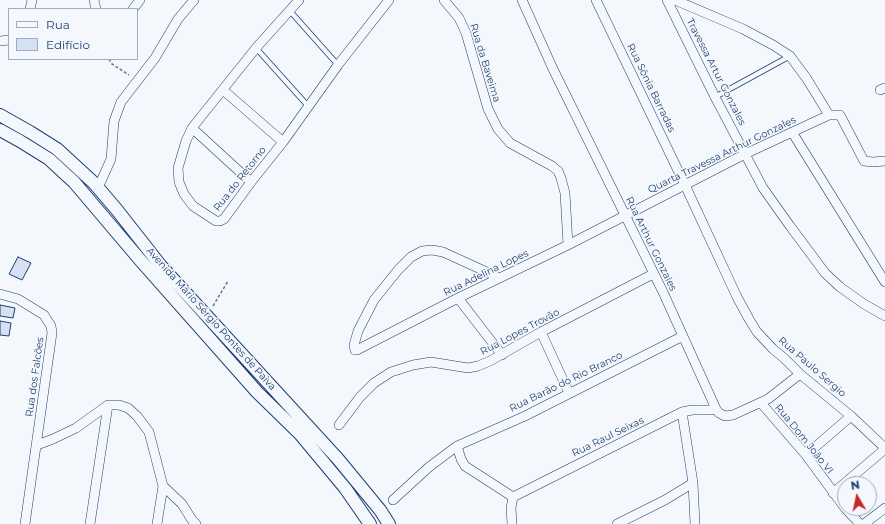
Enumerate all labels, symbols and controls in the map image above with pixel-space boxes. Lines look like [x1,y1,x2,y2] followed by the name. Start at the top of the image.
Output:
[8,8,138,60] legend
[684,16,748,128] street label: Travessa Artur Gonzales
[46,17,70,32] text: Rua
[467,22,503,104] street label: Rua da Baveima
[46,37,90,52] text: Edifício
[624,42,678,134] street label: Rua Sônia Barradas
[646,114,798,196] street label: Quarta Travessa Arthur Gonzales
[211,144,269,214] street label: Rua do Retorno
[623,195,679,293] street label: Rua Arthur Gonzales
[144,245,278,393] street label: Avenida Mário Sérgio Pontes de Paiva
[442,247,530,299] street label: Rua Adelina Lopes
[478,306,562,358] street label: Rua Lopes Trovão
[776,334,848,400] street label: Rua Paulo Sergio
[23,336,47,418] street label: Rua dos Falcões
[507,349,625,415] street label: Rua Barão do Rio Branco
[772,402,836,476] street label: Rua Dom João VI
[570,414,646,460] street label: Rua Raul Seixas
[837,476,877,516] north arrow
[850,478,861,493] text: N

